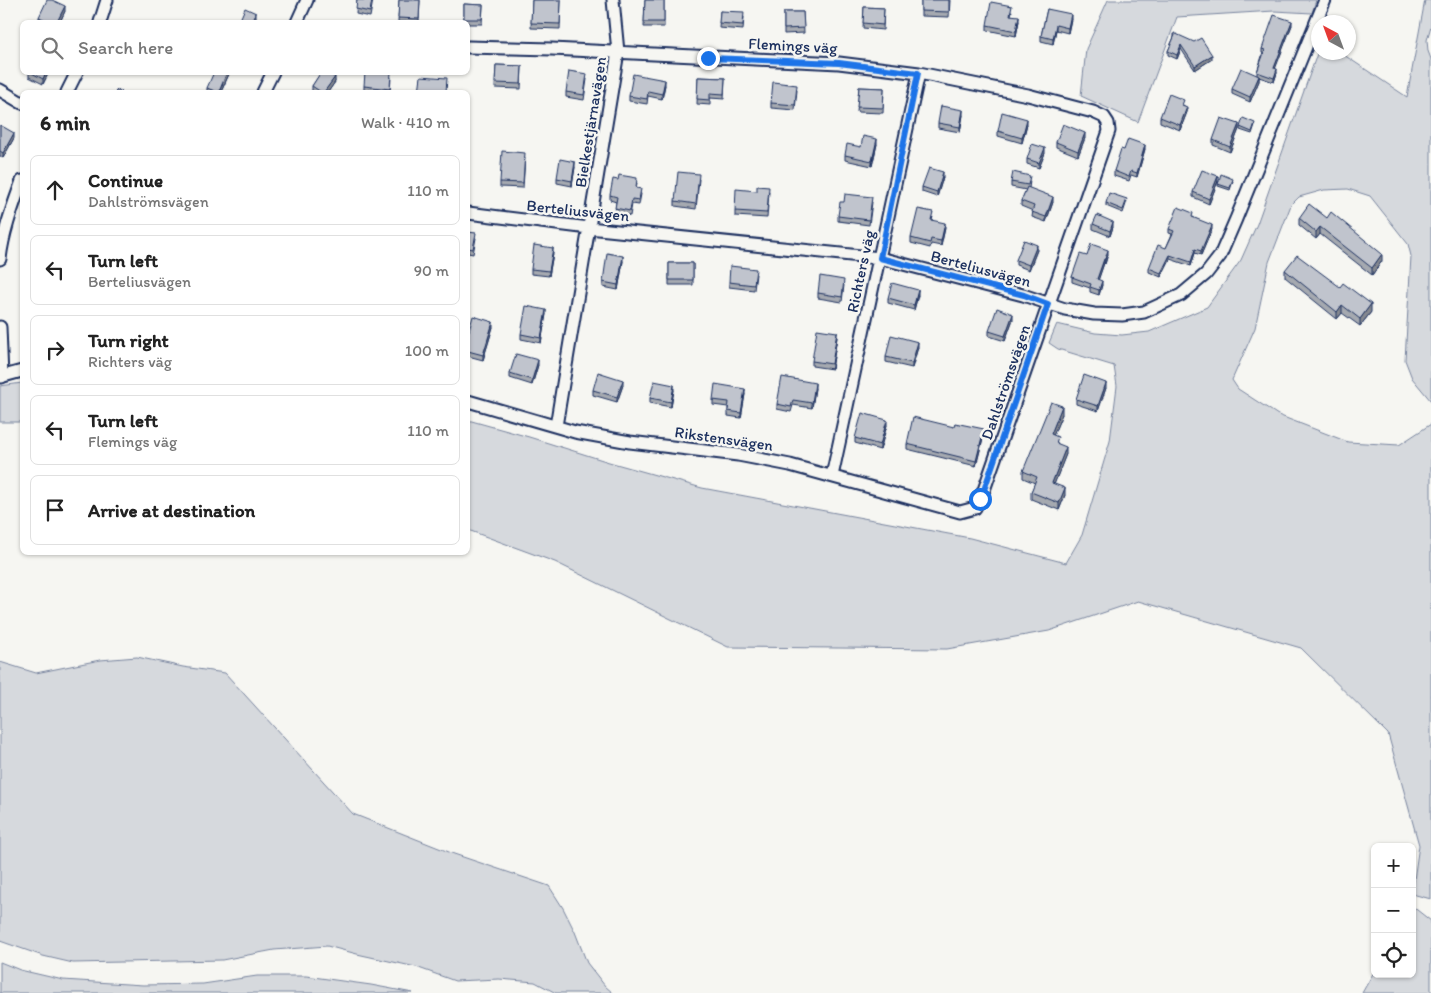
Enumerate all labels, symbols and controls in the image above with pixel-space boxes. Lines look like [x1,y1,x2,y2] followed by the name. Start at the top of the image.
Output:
[1311,15,1356,60] north arrow
[20,20,470,75] search box
[38,34,66,62] icon: search
[748,34,839,57] street label: Flemings väg
[78,36,173,59] text: Search here
[697,47,720,70] route end
[571,55,610,189] street label: Bielkestjärnavägen
[40,110,90,135] text: 6 min
[361,113,450,132] text: Walk · 410 m
[88,169,163,192] text: Continue
[41,176,69,204] icon: ahead
[407,181,449,200] text: 110 m
[88,192,209,211] text: Dahlströmsvägen
[526,196,630,225] street label: Berteliusvägen
[842,227,879,314] street label: Richters väg
[929,246,1033,291] street label: Berteliusvägen
[88,249,158,272] text: Turn left
[41,256,69,284] icon: left
[414,261,449,280] text: 90 m
[88,272,191,291] text: Berteliusvägen
[977,322,1034,442] street label: Dahlströmsvägen
[88,329,169,352] text: Turn right
[41,336,69,364] icon: right
[405,341,449,360] text: 100 m
[88,352,172,371] text: Richters väg
[88,409,158,432] text: Turn left
[41,416,69,444] icon: left
[407,421,449,440] text: 110 m
[674,422,775,455] street label: Rikstensvägen
[88,432,177,451] text: Flemings väg
[969,488,992,511] route start
[41,496,69,524] icon: arrive
[88,499,255,522] text: Arrive at destination
[1371,843,1416,978] map controls
[1371,843,1416,888] button: +
[1371,888,1416,933] button: −
[1371,933,1416,978] button: locate

